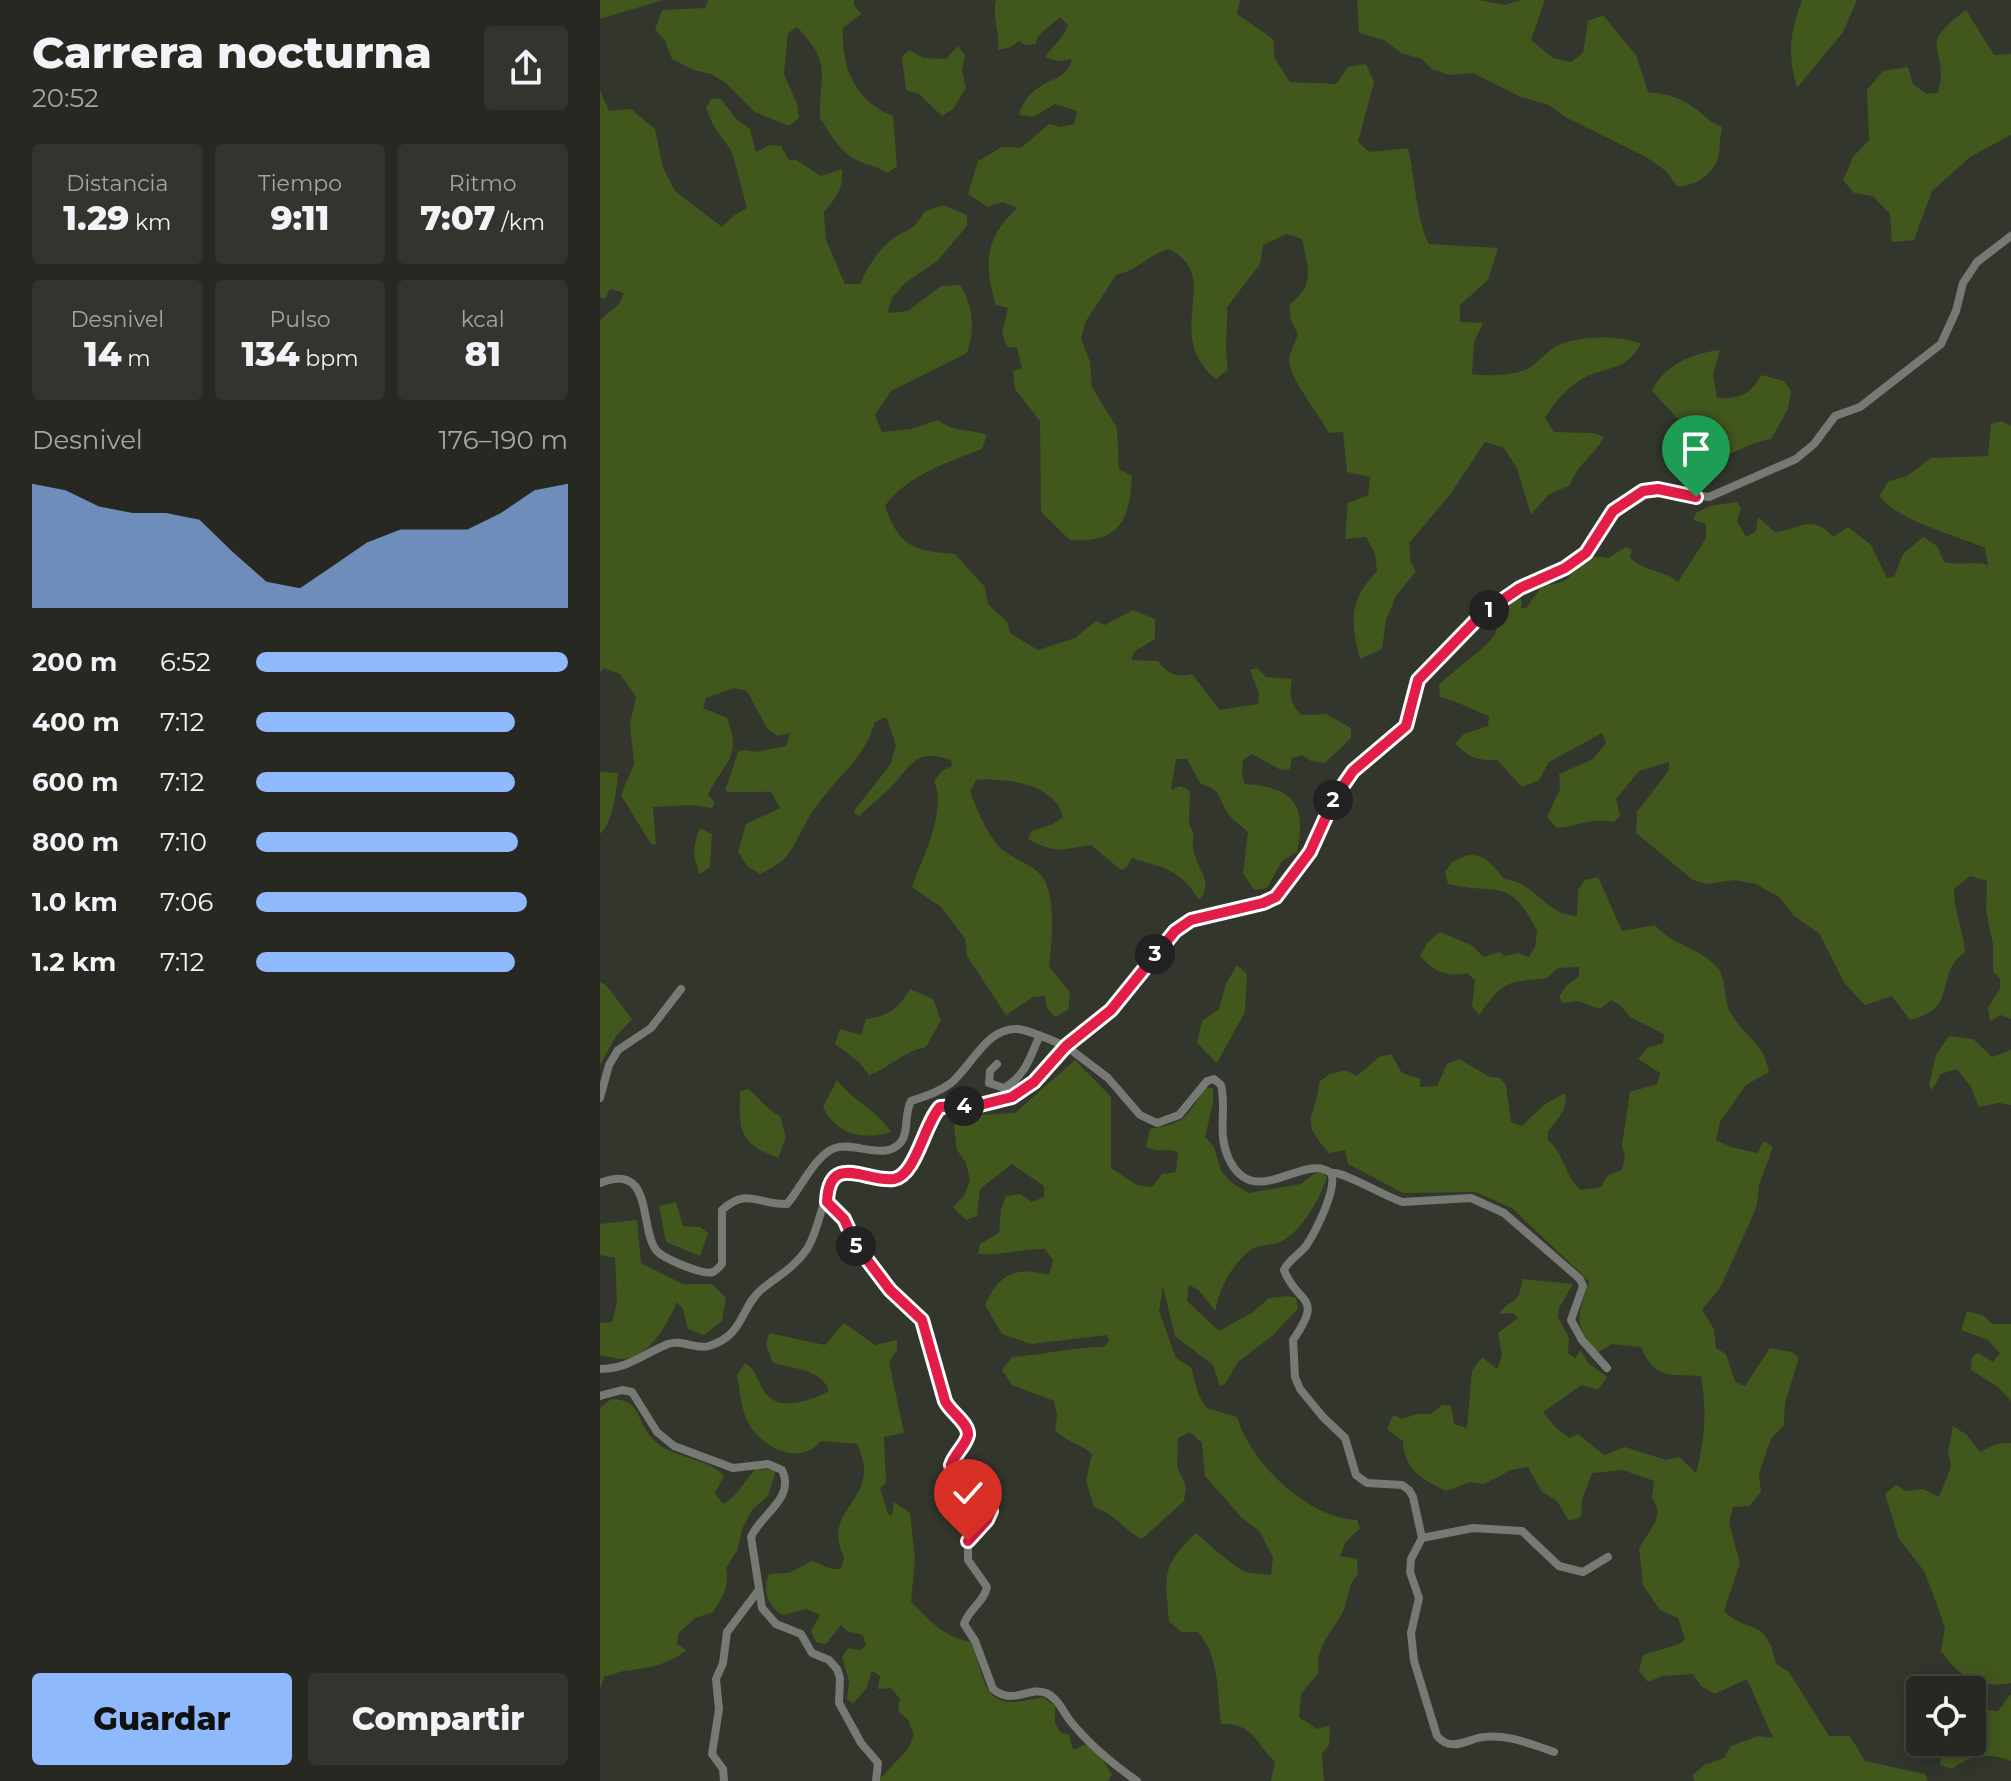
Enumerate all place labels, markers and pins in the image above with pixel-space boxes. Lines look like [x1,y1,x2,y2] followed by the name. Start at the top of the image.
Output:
[1662,415,1730,497] pin
[1469,590,1509,630] pin: 1
[1313,780,1353,820] pin: 2
[1135,934,1175,974] pin: 3
[944,1086,984,1126] pin: 4
[836,1226,876,1266] pin: 5
[934,1459,1002,1541] pin

